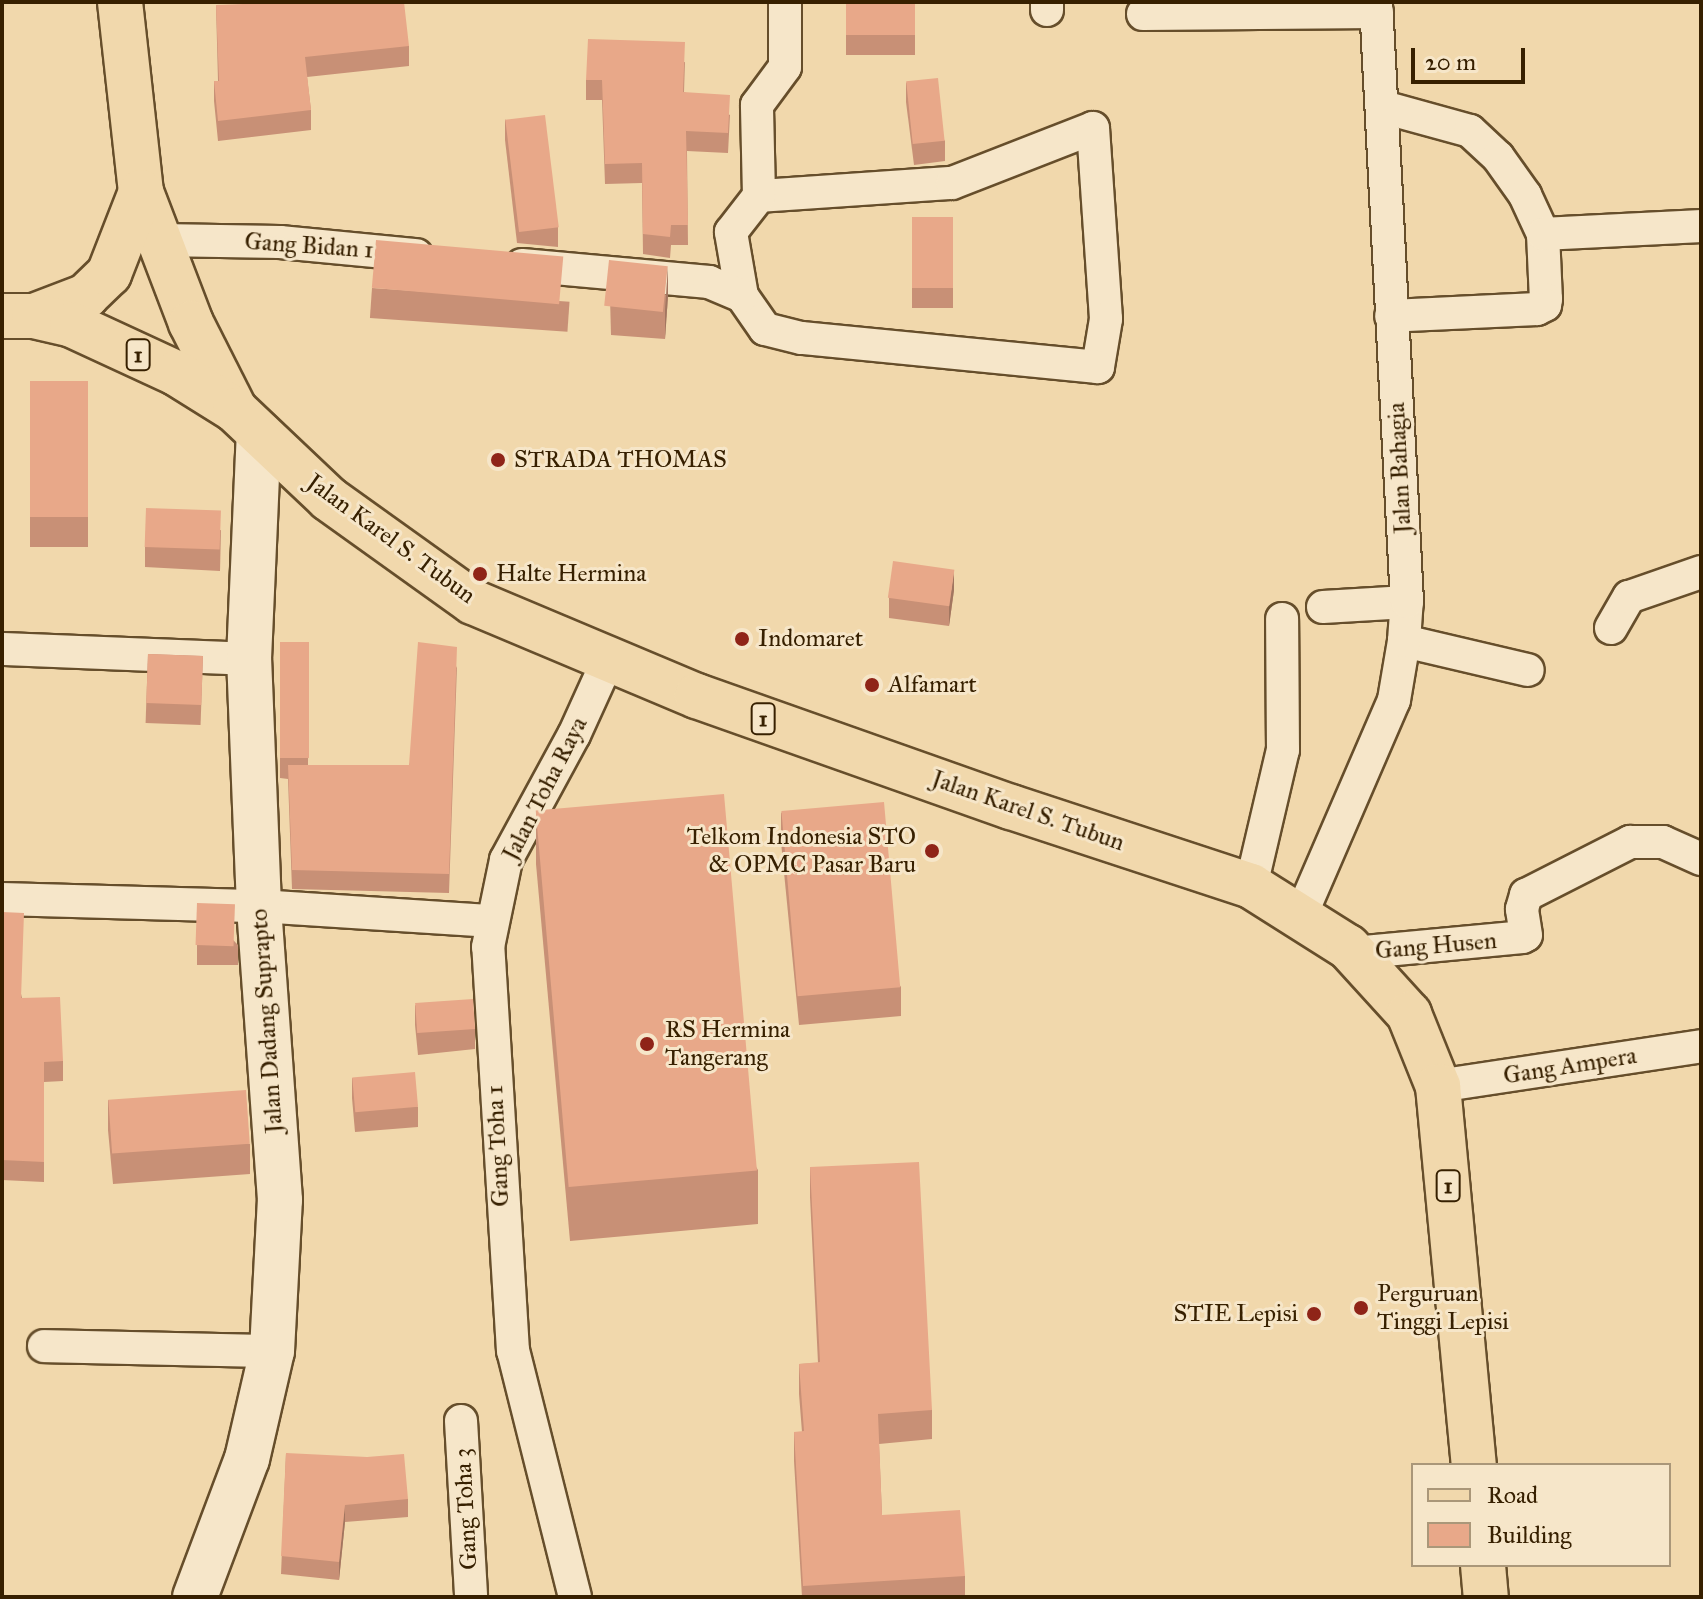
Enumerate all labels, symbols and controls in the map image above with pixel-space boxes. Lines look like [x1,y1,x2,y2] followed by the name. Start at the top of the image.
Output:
[1415,32,1529,82] scale bar
[1425,47,1476,77] text: 20 m
[244,227,374,265] street label: Gang Bidan 1
[124,337,152,373] road number: 1
[1382,402,1418,534] street label: Jalan Bahagia
[514,446,727,474] place label: STRADA THOMAS
[489,451,507,469] marker: STRADA THOMAS
[301,468,481,610] street label: Jalan Karel S. Tubun
[496,560,646,588] place label: Halte Hermina
[471,565,489,583] marker: Halte Hermina
[758,625,863,653] place label: Indomaret
[733,630,751,648] marker: Indomaret
[888,671,977,699] place label: Alfamart
[863,676,881,694] marker: Alfamart
[749,701,777,737] road number: 1
[496,712,594,866] street label: Jalan Toha Raya
[928,765,1128,857] street label: Jalan Karel S. Tubun
[687,823,916,879] place label: Telkom Indonesia STO & OPMC Pasar Baru
[923,842,941,860] marker: Telkom Indonesia STO & OPMC Pasar Baru
[245,908,289,1134] street label: Jalan Dadang Suprapto
[1374,926,1498,966] street label: Gang Husen
[665,1016,790,1072] place label: RS Hermina Tangerang
[636,1033,658,1055] marker: RS Hermina Tangerang
[1501,1041,1639,1091] street label: Gang Ampera
[480,1084,516,1208] street label: Gang Toha 1
[1434,1168,1462,1204] road number: 1
[1377,1280,1509,1336] place label: Perguruan Tinggi Lepisi
[1352,1299,1370,1317] marker: Perguruan Tinggi Lepisi
[1173,1300,1298,1328] place label: STIE Lepisi
[1305,1305,1323,1323] marker: STIE Lepisi
[448,1447,484,1571] street label: Gang Toha 3
[1411,1463,1671,1567] legend
[1487,1480,1538,1510] text: Road
[1487,1520,1572,1550] text: Building

